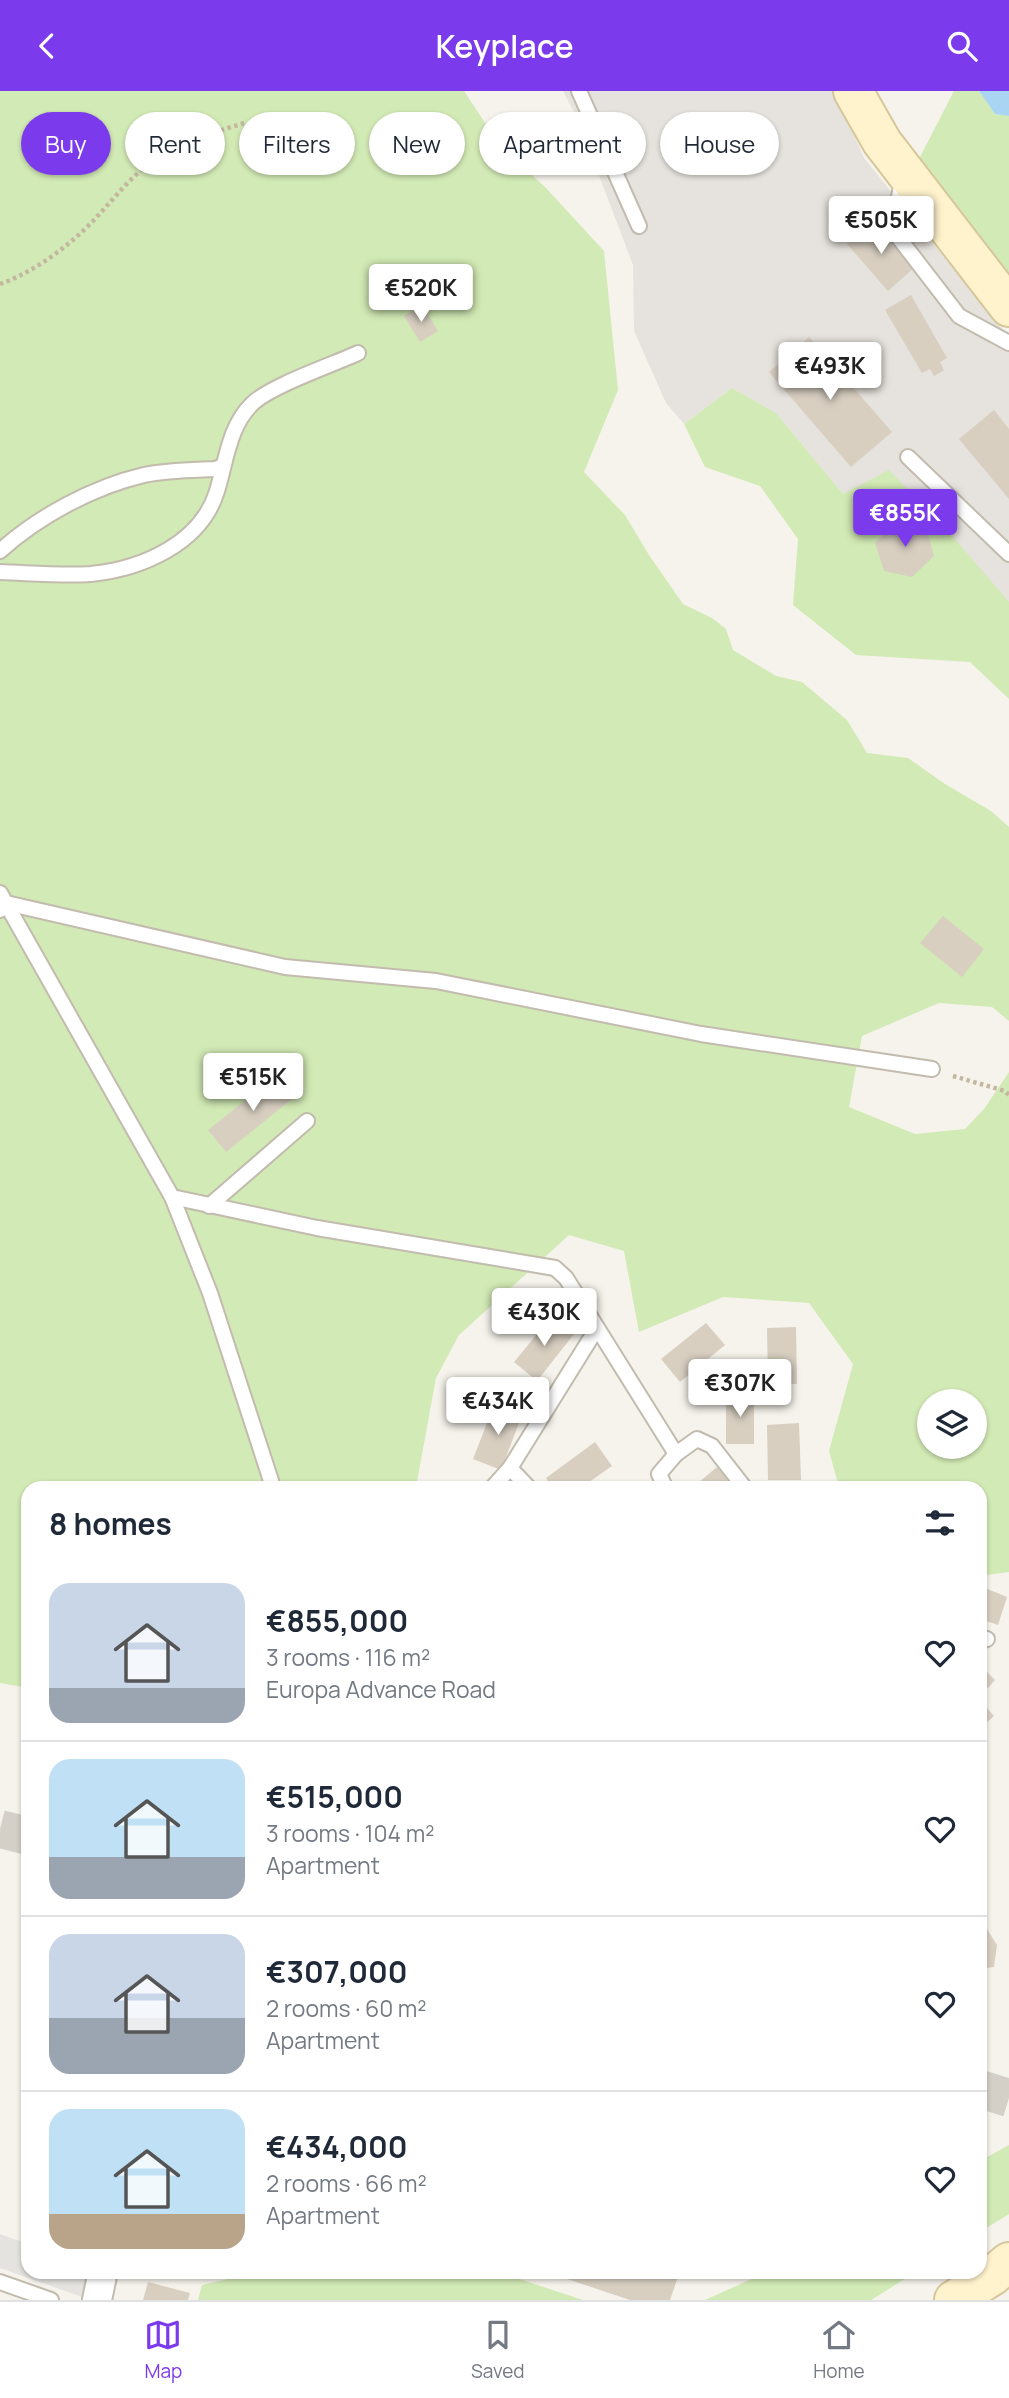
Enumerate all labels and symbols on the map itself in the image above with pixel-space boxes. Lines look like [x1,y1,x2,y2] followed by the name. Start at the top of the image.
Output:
[832,197,930,256] pin: €505K
[372,265,470,324] pin: €520K
[781,343,879,402] pin: €493K
[856,489,954,549] pin: €855K
[204,1053,302,1113] pin: €515K
[495,1289,593,1348] pin: €430K
[691,1359,789,1419] pin: €307K
[449,1377,547,1437] pin: €434K

